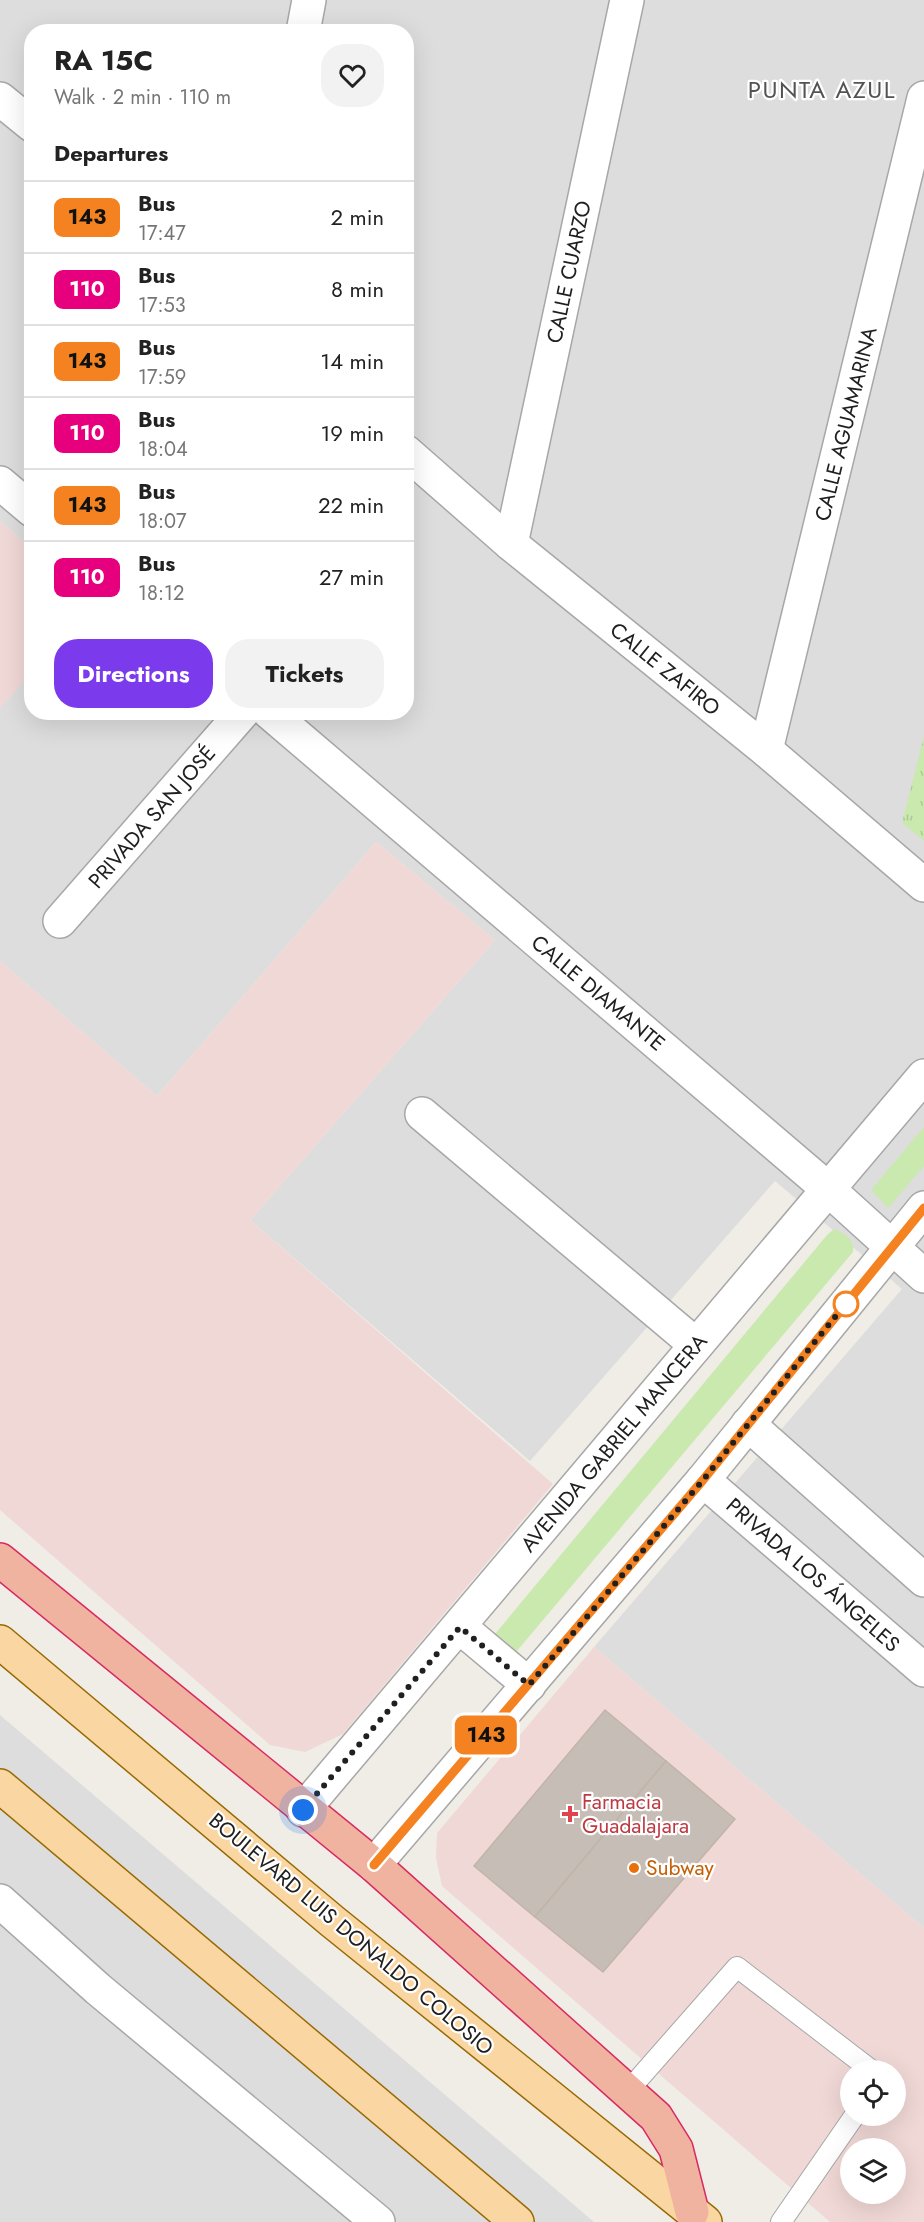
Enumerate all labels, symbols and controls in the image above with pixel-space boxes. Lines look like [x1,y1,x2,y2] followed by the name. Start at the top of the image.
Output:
[54,40,153,81] text: RA 15C
[321,44,384,107] button: heart
[748,72,896,107] district label: PUNTA AZUL
[54,83,231,112] text: Walk · 2 min · 110 m
[54,137,168,169] text: Departures
[138,187,175,219] text: Bus
[539,198,599,346] street label: CALLE CUARZO
[330,201,384,233] text: 2 min
[68,202,106,232] text: 143
[138,219,186,248] text: 17:47
[138,259,175,291] text: Bus
[331,273,384,305] text: 8 min
[69,274,105,304] text: 110
[138,291,186,320] text: 17:53
[807,324,885,524] street label: CALLE AGUAMARINA
[138,331,175,363] text: Bus
[320,345,384,377] text: 14 min
[68,346,106,376] text: 143
[138,363,186,392] text: 17:59
[138,403,175,435] text: Bus
[320,417,384,449] text: 19 min
[69,418,105,448] text: 110
[138,435,188,464] text: 18:04
[138,475,175,507] text: Bus
[318,489,384,521] text: 22 min
[68,490,106,520] text: 143
[138,507,186,536] text: 18:07
[138,547,175,579] text: Bus
[319,561,384,593] text: 27 min
[69,562,105,592] text: 110
[138,579,184,608] text: 18:12
[603,615,727,723] street label: CALLE ZAFIRO
[54,639,213,708] button: Directions
[225,639,384,708] button: Tickets
[81,739,223,895] street label: PRIVADA SAN JOSÉ
[525,928,671,1058] street label: CALLE DIAMANTE
[833,1291,859,1317] unlabelled marker
[514,1327,714,1559] street label: AVENIDA GABRIEL MANCERA
[720,1491,906,1659] street label: PRIVADA LOS ÁNGELES
[452,1716,520,1754] line badge: 143
[467,1720,505,1750] text: 143
[582,1787,689,1841] place label: Farmacia Guadalajara
[288,1795,318,1825] your location
[202,1806,500,2062] street label: BOULEVARD LUIS DONALDO COLOSIO
[563,1807,577,1821] marker: Farmacia Guadalajara
[646,1853,714,1883] place label: Subway
[627,1861,641,1875] marker: Subway
[840,2060,906,2204] map controls
[840,2060,906,2126] button: locate
[840,2138,906,2204] button: layers

